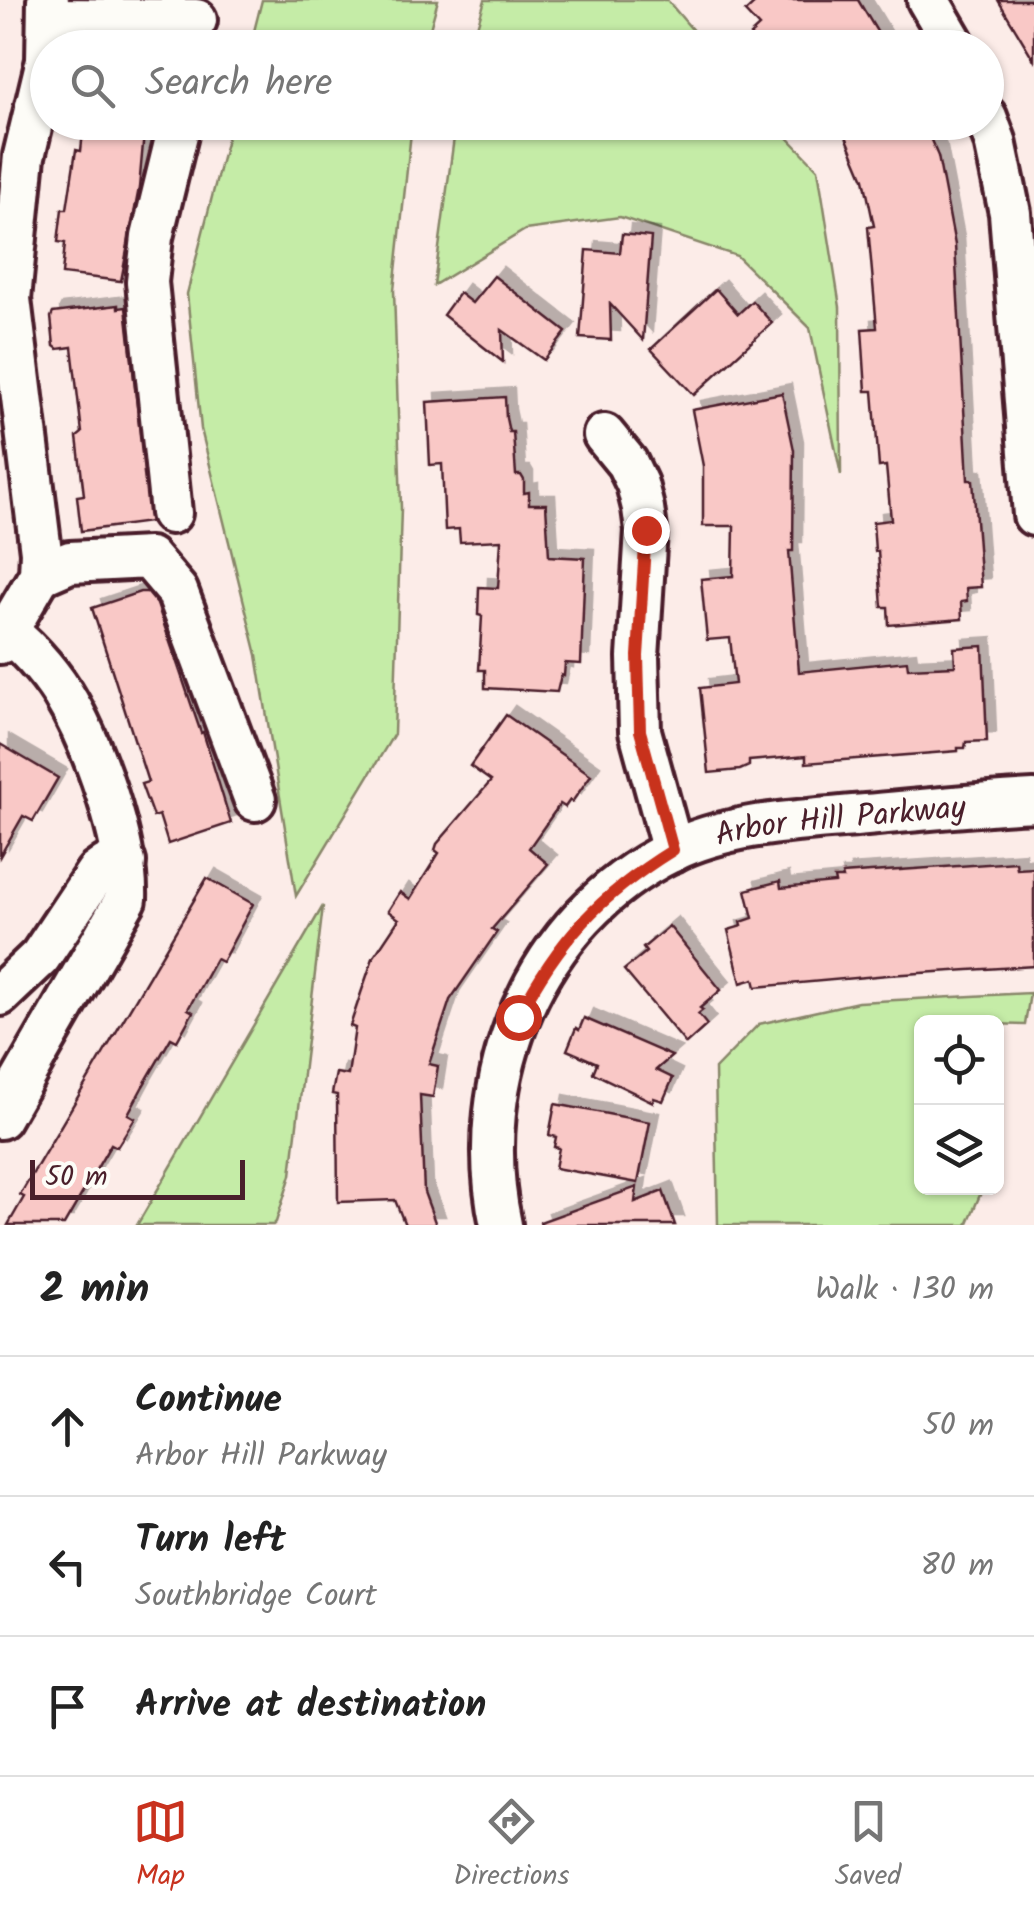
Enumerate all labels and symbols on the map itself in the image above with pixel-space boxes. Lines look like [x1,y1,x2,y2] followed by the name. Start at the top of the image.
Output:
[624,508,670,554] route end
[710,783,969,862] street label: Arbor Hill Parkway
[496,995,542,1041] route start
[30,1155,245,1200] scale bar

